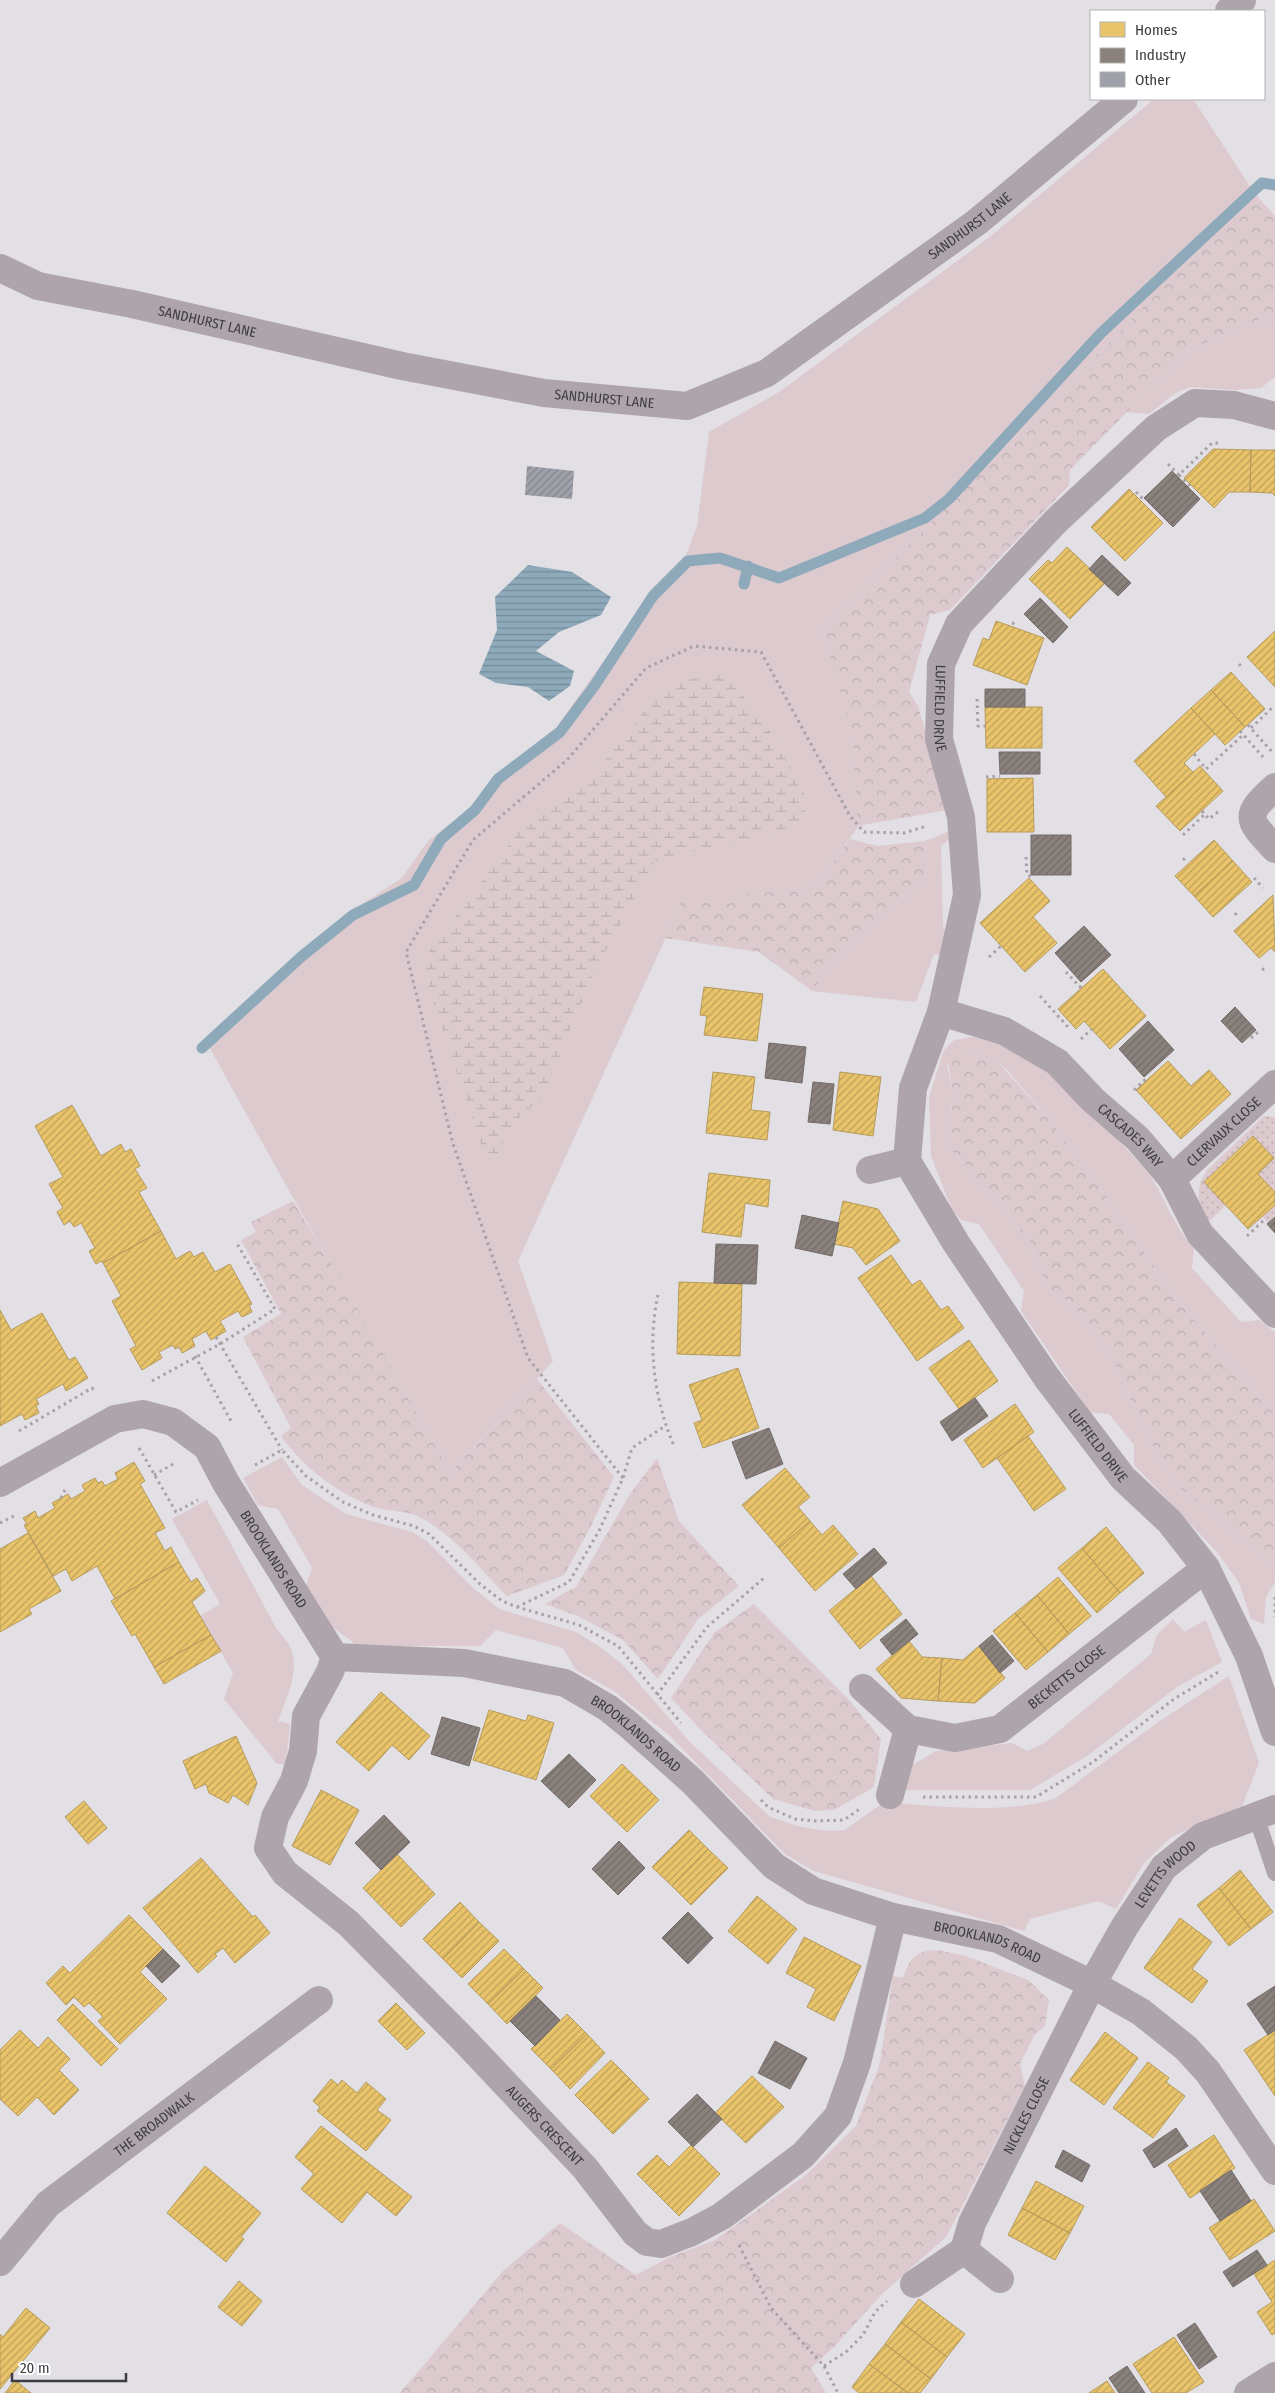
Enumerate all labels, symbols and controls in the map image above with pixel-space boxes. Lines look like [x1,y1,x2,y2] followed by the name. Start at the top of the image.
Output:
[1090,10,1265,100] legend
[1135,21,1177,39] text: Homes
[1135,46,1186,64] text: Industry
[1135,71,1171,89] text: Other
[925,188,1015,263] street label: SANDHURST LANE
[157,302,258,341] street label: SANDHURST LANE
[554,385,656,412] street label: SANDHURST LANE
[931,664,951,754] street label: LUFFIELD DRIVE
[1183,1093,1264,1170] street label: CLERVAUX CLOSE
[1094,1099,1167,1171] street label: CASCADES WAY
[1065,1405,1132,1486] street label: LUFFIELD DRIVE
[237,1507,311,1611] street label: BROOKLANDS ROAD
[1025,1641,1109,1712] street label: BECKETTS CLOSE
[588,1691,685,1776] street label: BROOKLANDS ROAD
[1131,1837,1199,1911] street label: LEVETTS WOOD
[932,1917,1044,1967] street label: BROOKLANDS ROAD
[999,2073,1053,2157] street label: NICKLES CLOSE
[503,2082,587,2170] street label: AUGERS CRESCENT
[111,2088,198,2160] street label: THE BROADWALK
[12,2350,126,2382] scale bar
[20,2359,50,2377] text: 20 m

